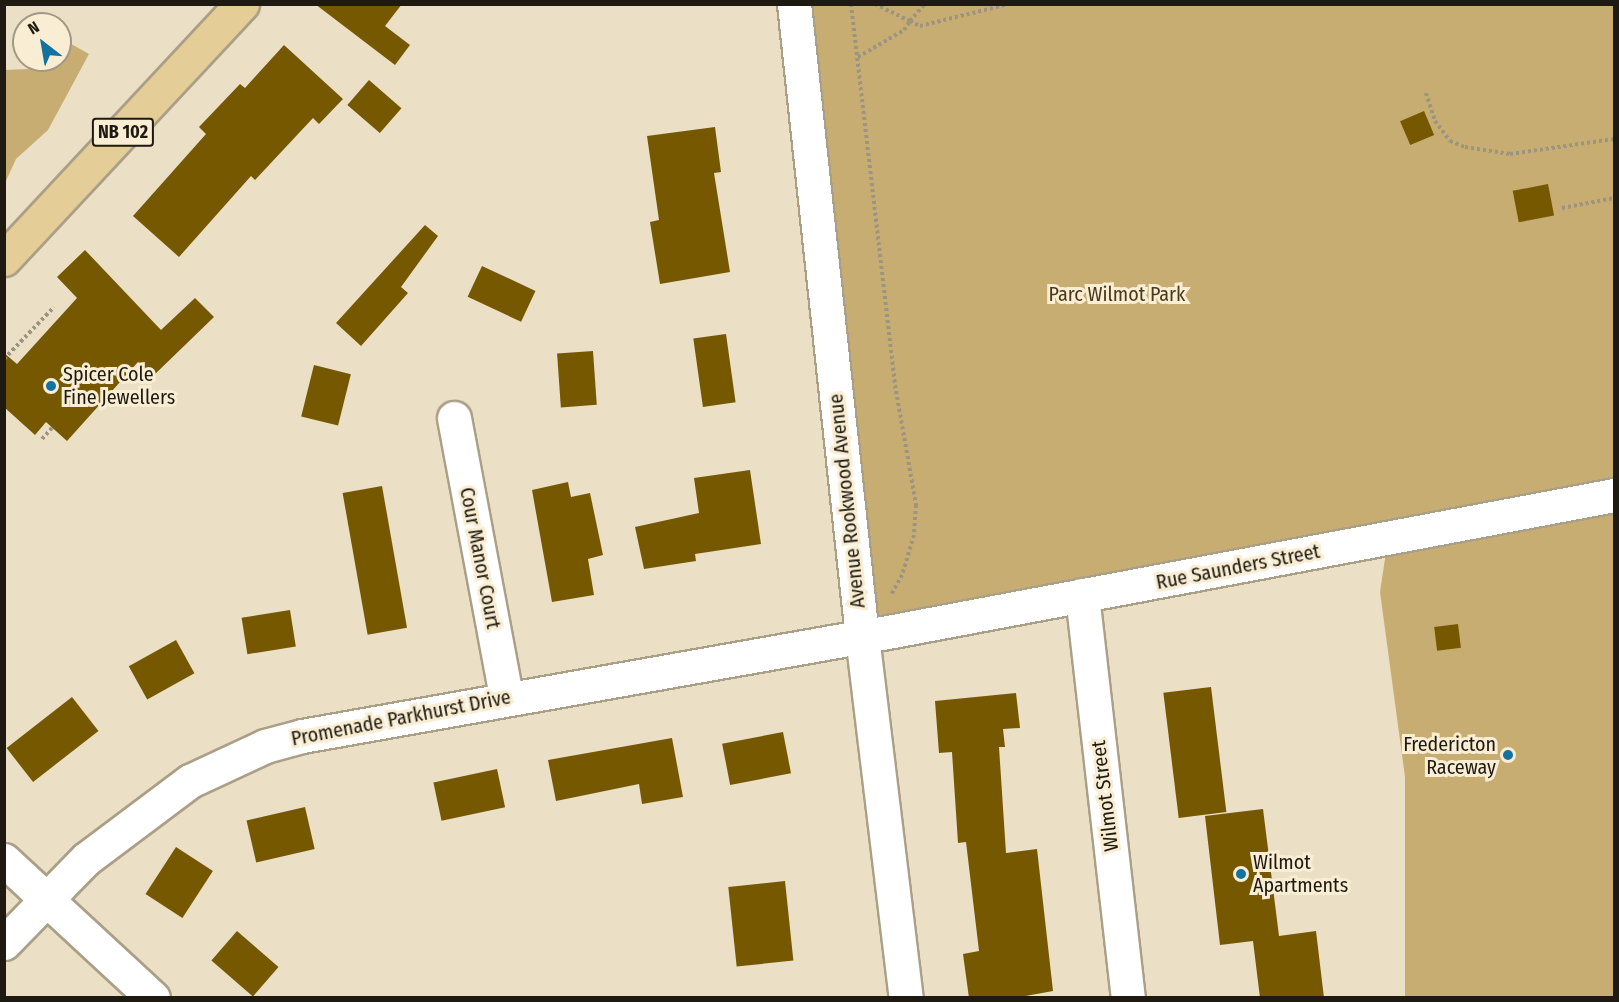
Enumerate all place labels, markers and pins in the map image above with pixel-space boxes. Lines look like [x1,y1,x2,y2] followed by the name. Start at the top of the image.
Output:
[63,362,175,409] place label: Spicer Cole Fine Jewellers
[44,379,58,393] marker: Spicer Cole Fine Jewellers
[1403,732,1496,779] place label: Fredericton Raceway
[1501,748,1515,762] marker: Fredericton Raceway
[1253,850,1348,897] place label: Wilmot Apartments
[1234,867,1248,881] marker: Wilmot Apartments

